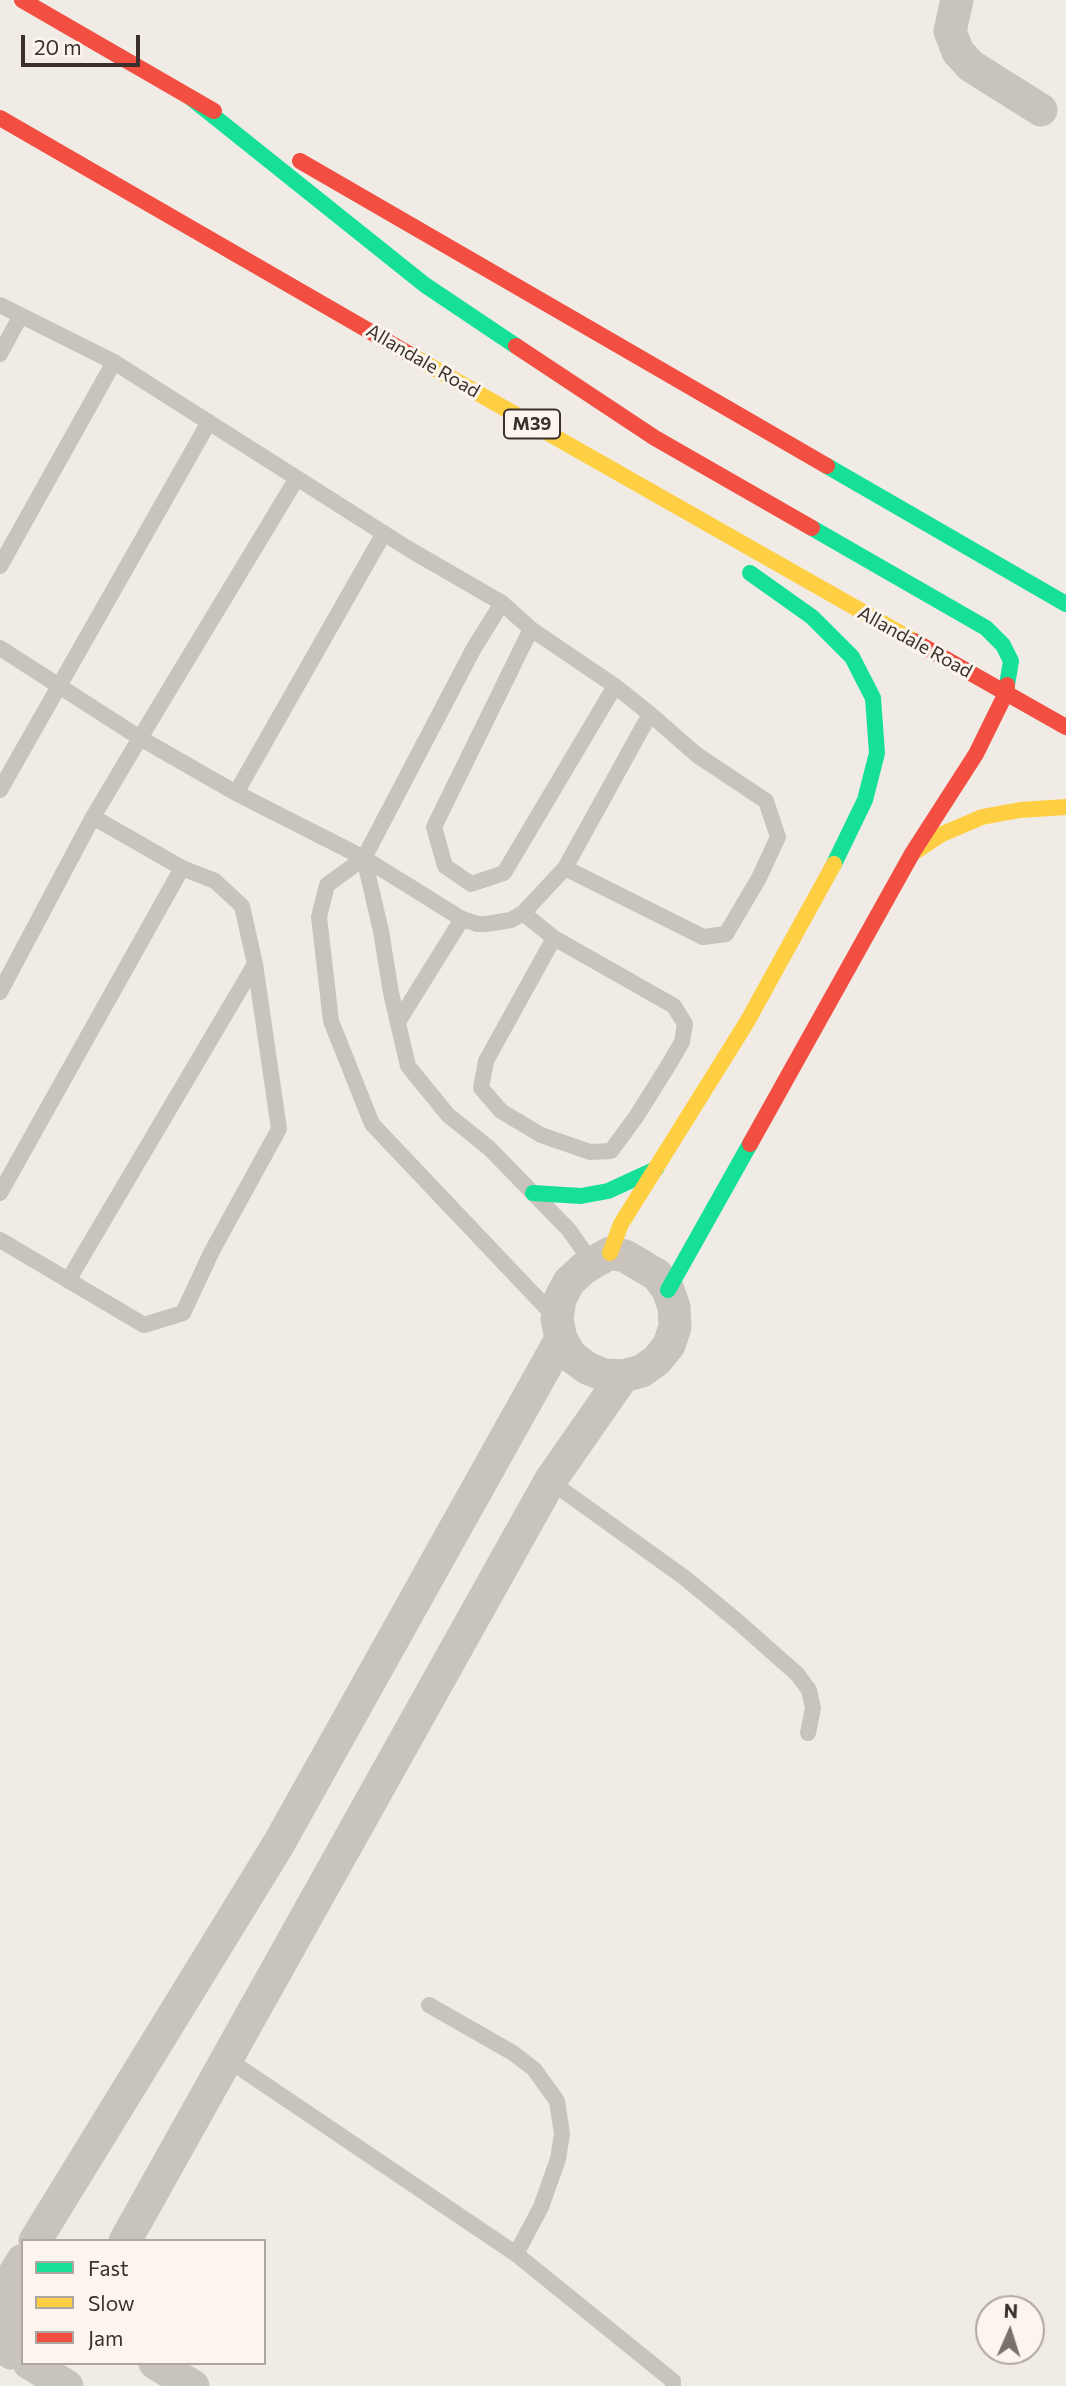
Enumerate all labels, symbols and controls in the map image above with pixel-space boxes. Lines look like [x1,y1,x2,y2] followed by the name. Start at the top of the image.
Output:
[24,21,144,65] scale bar
[34,34,82,59] text: 20 m
[362,319,484,403] street label: Allandale Road
[504,410,560,438] road number: M39
[854,601,976,683] street label: Allandale Road
[21,2239,266,2365] legend
[88,2255,129,2280] text: Fast
[88,2290,135,2315] text: Slow
[975,2295,1045,2365] north arrow
[1003,2299,1019,2322] text: N
[88,2325,123,2350] text: Jam

